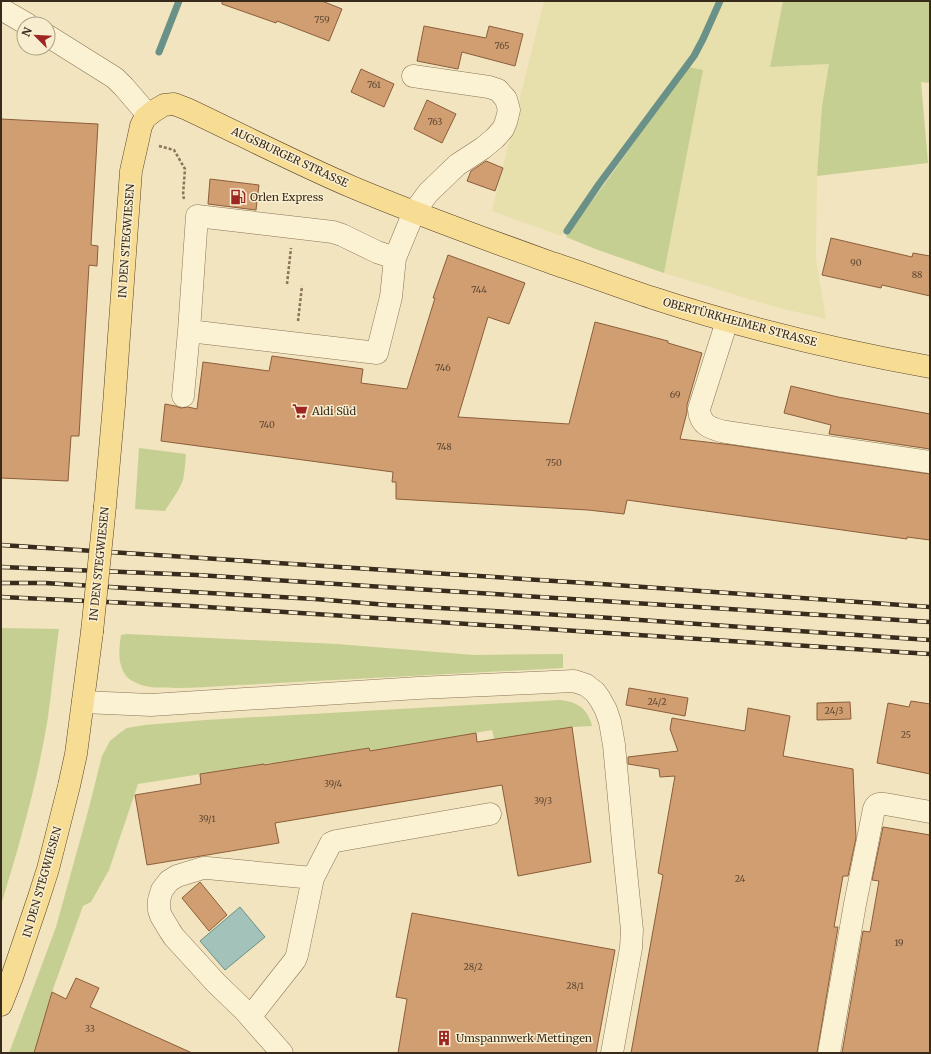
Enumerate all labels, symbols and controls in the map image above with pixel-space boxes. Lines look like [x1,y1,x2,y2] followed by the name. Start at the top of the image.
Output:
[314,14,330,25] house number: 759
[16,16,56,56] north arrow
[19,25,35,39] text: N
[495,40,509,51] house number: 765
[367,79,381,90] house number: 761
[428,116,442,127] house number: 763
[228,123,351,190] street label: AUGSBURGER STRASSE
[115,183,137,299] street label: IN DEN STEGWIESEN
[229,188,247,206] fuel station icon: Orlen Express
[250,190,323,204] place label: Orlen Express
[850,257,862,268] house number: 90
[912,269,922,280] house number: 88
[471,284,487,295] house number: 744
[661,295,819,349] street label: OBERTÜRKHEIMER STRASSE
[435,362,451,373] house number: 746
[670,389,680,400] house number: 69
[291,402,309,420] supermarket icon: Aldi Süd
[311,404,356,418] place label: Aldi Süd
[259,419,275,430] house number: 740
[436,441,452,452] house number: 748
[546,457,562,468] house number: 750
[86,506,112,622] street label: IN DEN STEGWIESEN
[647,696,667,707] house number: 24/2
[825,705,843,716] house number: 24/3
[901,729,911,740] house number: 25
[324,778,342,789] house number: 39/4
[534,795,552,806] house number: 39/3
[198,813,216,824] house number: 39/1
[19,824,65,939] street label: IN DEN STEGWIESEN
[735,873,746,884] house number: 24
[894,937,904,948] house number: 19
[464,961,483,972] house number: 28/2
[566,980,584,991] house number: 28/1
[85,1023,95,1034] house number: 33
[435,1029,453,1047] building icon: Umspannwerk Mettingen
[456,1031,593,1045] place label: Umspannwerk Mettingen

